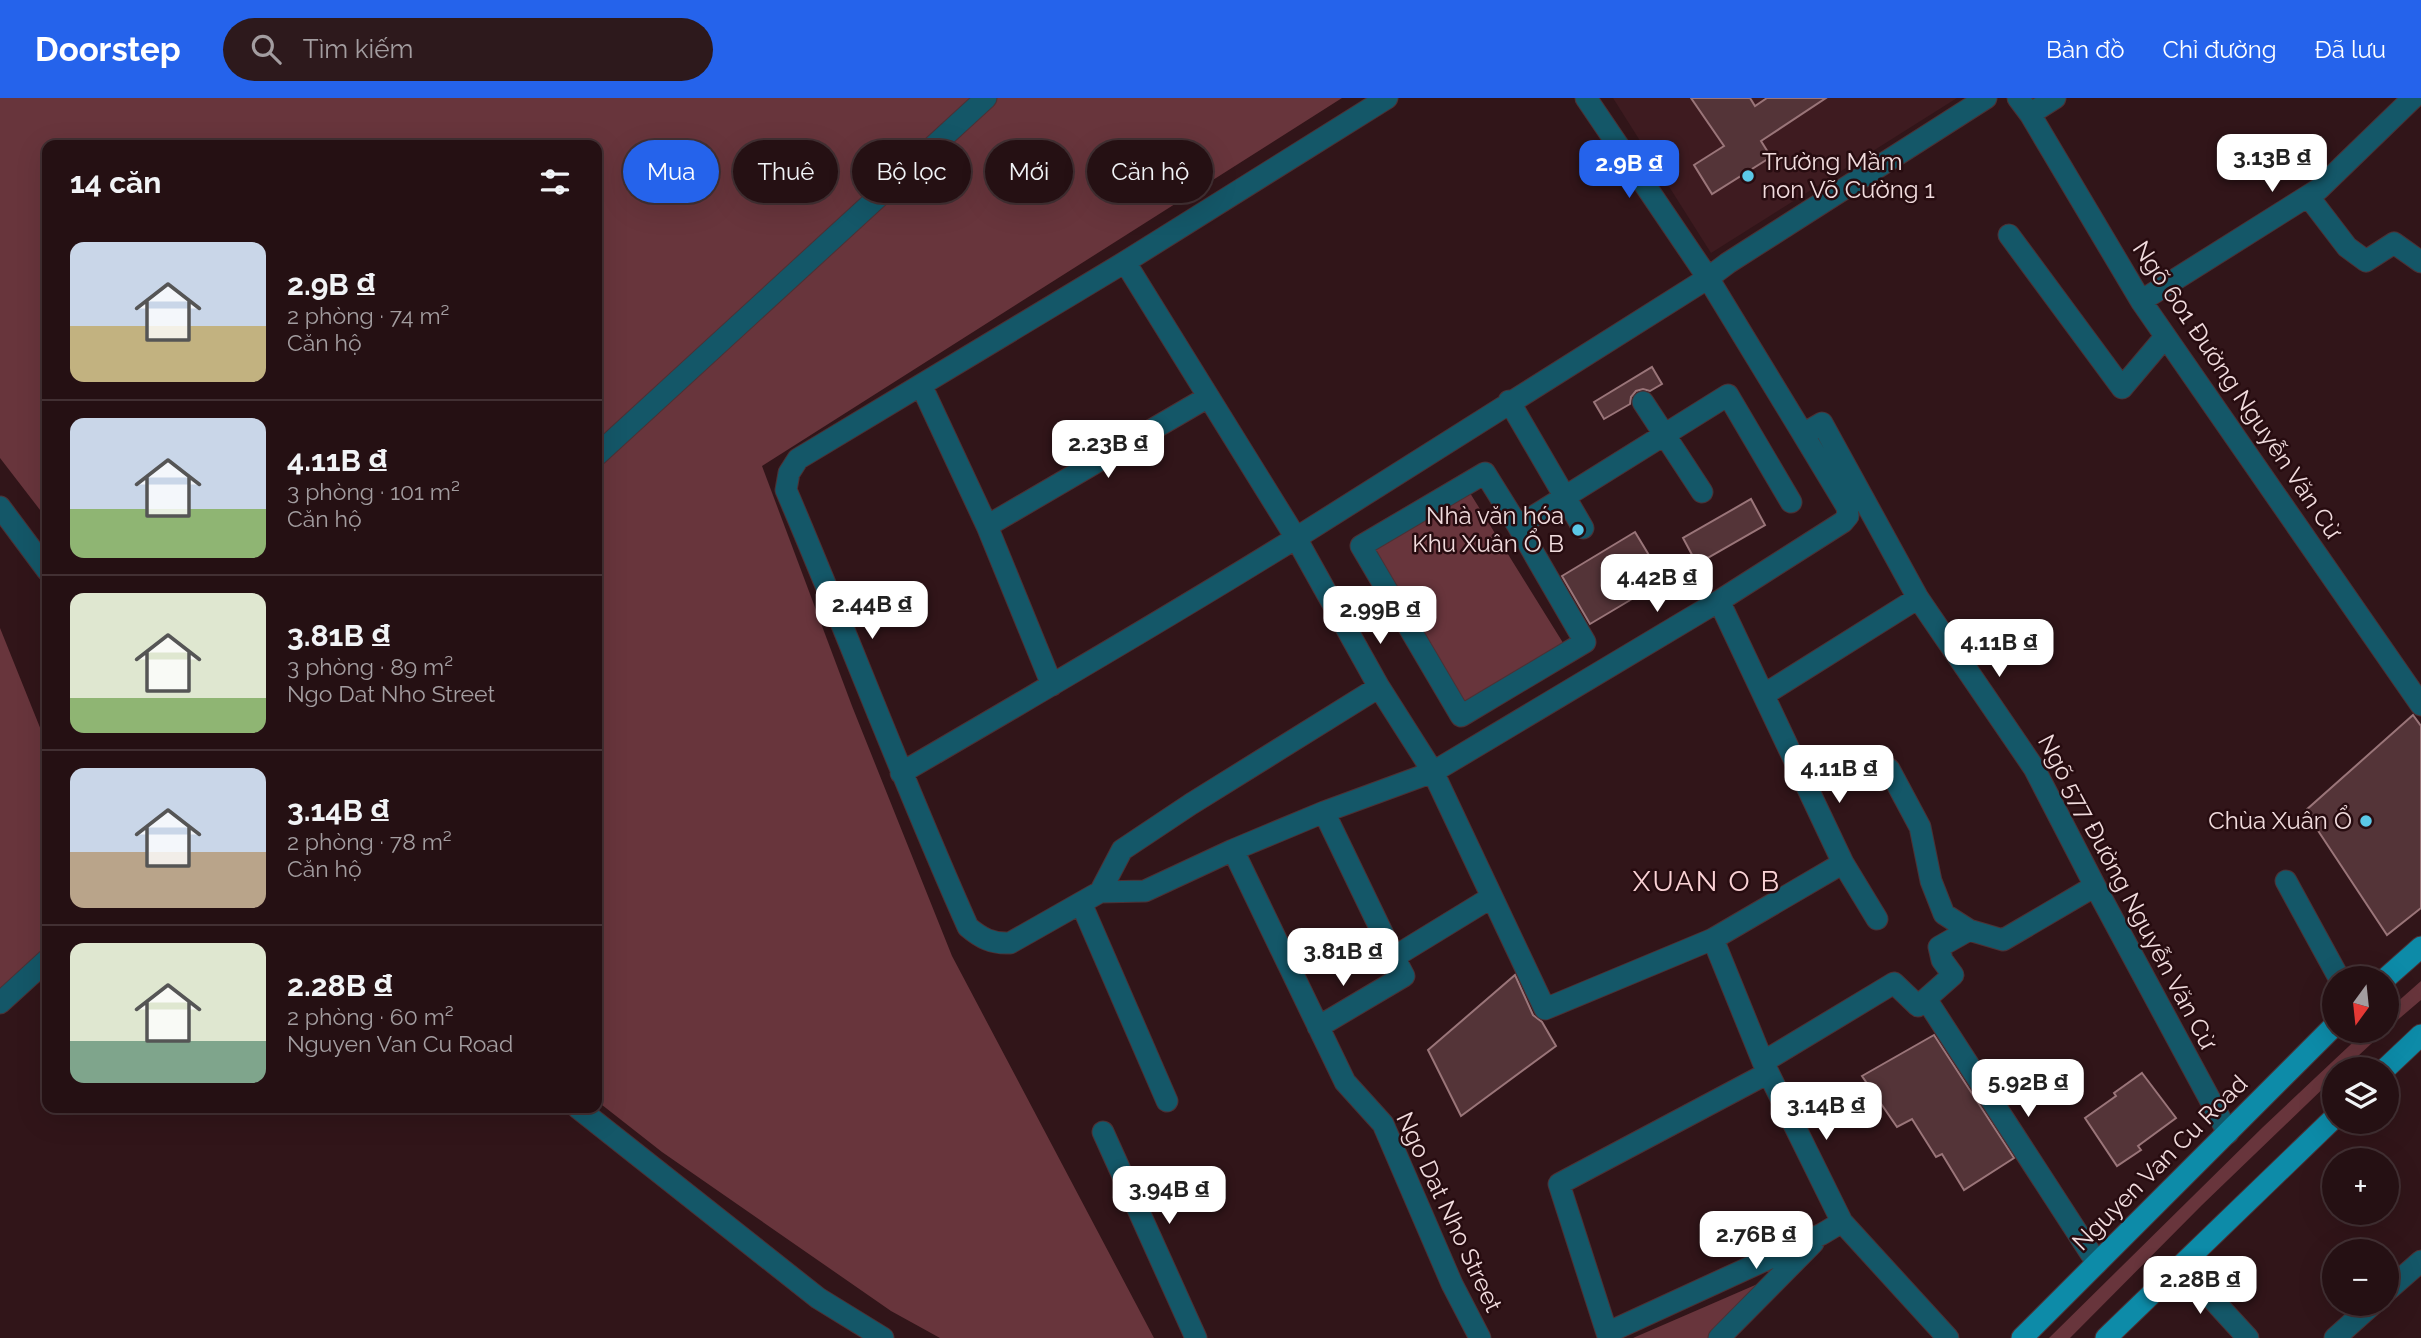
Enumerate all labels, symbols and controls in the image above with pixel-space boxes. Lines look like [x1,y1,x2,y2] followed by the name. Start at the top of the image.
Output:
[223,18,713,81] search box
[35,30,181,69] text: Doorstep
[247,30,285,68] icon: search
[303,34,413,64] text: Tìm kiếm
[2046,35,2124,64] text: Bản đồ
[2162,35,2277,64] text: Chỉ đường
[2315,35,2386,64] text: Đã lưu
[2207,134,2337,194] pin: 3.13B ₫
[623,140,719,203] chip: Mua
[733,140,838,203] chip: Thuê
[852,140,971,203] chip: Bộ lọc
[985,140,1073,203] chip: Mới
[1087,140,1213,203] chip: Căn hộ
[1572,140,1686,200] pin: 2.9B ₫
[2233,143,2311,170] text: 3.13B ₫
[1762,147,1935,204] place label: Trường Mầm non Võ Cường 1
[1595,149,1663,176] text: 2.9B ₫
[536,163,574,201] icon: filters
[70,165,161,200] text: 14 căn
[1740,168,1756,184] marker: Trường Mầm non Võ Cường 1
[2127,235,2348,545] street label: Ngõ 601 Đường Nguyễn Văn Cừ
[287,267,375,302] text: 2.9B ₫
[126,270,210,354] icon: home
[287,302,449,329] text: 2 phòng · 74 m²
[287,329,362,356] text: Căn hộ
[1043,420,1173,480] pin: 2.23B ₫
[1068,429,1148,456] text: 2.23B ₫
[287,443,387,478] text: 4.11B ₫
[126,446,210,530] icon: home
[287,478,460,505] text: 3 phòng · 101 m²
[1412,501,1564,558] place label: Nhà văn hóa Khu Xuân Ổ B
[287,505,362,532] text: Căn hộ
[1570,522,1586,538] marker: Nhà văn hóa Khu Xuân Ổ B
[1592,554,1722,614] pin: 4.42B ₫
[1617,563,1697,590] text: 4.42B ₫
[807,582,937,641] pin: 2.44B ₫
[1315,587,1445,646] pin: 2.99B ₫
[832,590,912,617] text: 2.44B ₫
[1339,595,1421,622] text: 2.99B ₫
[287,618,390,653] text: 3.81B ₫
[1934,620,2064,679] pin: 4.11B ₫
[126,621,210,705] icon: home
[1960,628,2038,655] text: 4.11B ₫
[287,653,453,680] text: 3 phòng · 89 m²
[287,680,495,707] text: Ngo Dat Nho Street
[2032,730,2223,1055] street label: Ngõ 577 Đường Nguyễn Văn Cừ
[1774,746,1904,805] pin: 4.11B ₫
[1800,754,1878,781] text: 4.11B ₫
[287,793,389,828] text: 3.14B ₫
[126,796,210,880] icon: home
[2208,805,2352,835] place label: Chùa Xuân Ổ
[2358,813,2374,829] marker: Chùa Xuân Ổ
[287,828,452,855] text: 2 phòng · 78 m²
[287,855,362,882] text: Căn hộ
[1633,865,1781,898] district label: XUAN O B
[1278,928,1408,988] pin: 3.81B ₫
[1303,937,1383,964] text: 3.81B ₫
[2322,966,2399,1043] north arrow
[2322,966,2399,1316] map controls
[287,968,393,1003] text: 2.28B ₫
[126,971,210,1055] icon: home
[287,1003,454,1030] text: 2 phòng · 60 m²
[287,1030,513,1057] text: Nguyen Van Cu Road
[2322,1057,2399,1134] button: layers
[1963,1060,2093,1119] pin: 5.92B ₫
[1988,1068,2068,1095] text: 5.92B ₫
[2066,1069,2253,1256] street label: Nguyen Van Cu Road
[1761,1082,1891,1142] pin: 3.14B ₫
[1787,1091,1865,1118] text: 3.14B ₫
[1390,1107,1509,1316] street label: Ngo Dat Nho Street
[2322,1148,2399,1225] button: +
[1104,1166,1234,1226] pin: 3.94B ₫
[1129,1175,1209,1202] text: 3.94B ₫
[1691,1212,1821,1271] pin: 2.76B ₫
[1716,1220,1796,1247] text: 2.76B ₫
[2322,1239,2399,1316] button: −
[2135,1256,2265,1316] pin: 2.28B ₫
[2159,1265,2241,1292] text: 2.28B ₫

